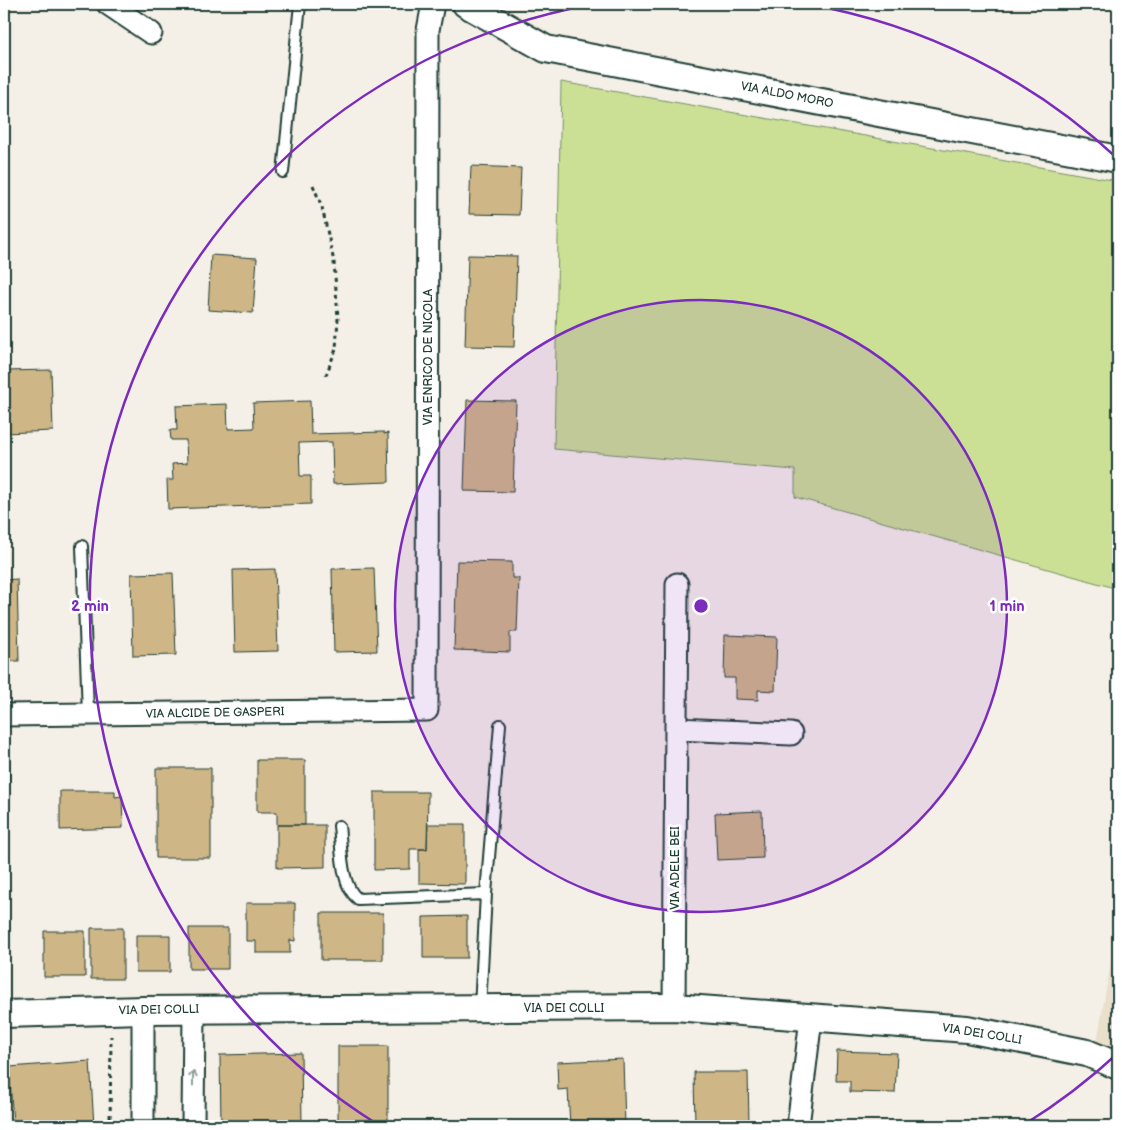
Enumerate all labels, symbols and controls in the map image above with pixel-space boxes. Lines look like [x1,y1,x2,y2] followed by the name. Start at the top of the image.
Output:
[739,79,835,111] street label: VIA ALDO MORO
[421,288,436,425] street label: VIA ENRICO DE NICOLA
[71,597,109,616] text: 2 min
[692,597,710,615] centre of rings
[989,597,1025,616] text: 1 min
[145,704,285,722] street label: VIA ALCIDE DE GASPERI
[668,826,683,910] street label: VIA ADELE BEI
[524,1001,605,1016] street label: VIA DEI COLLI
[119,1002,200,1018] street label: VIA DEI COLLI
[941,1020,1023,1048] street label: VIA DEI COLLI
[189,1070,198,1086] one-way arrow

